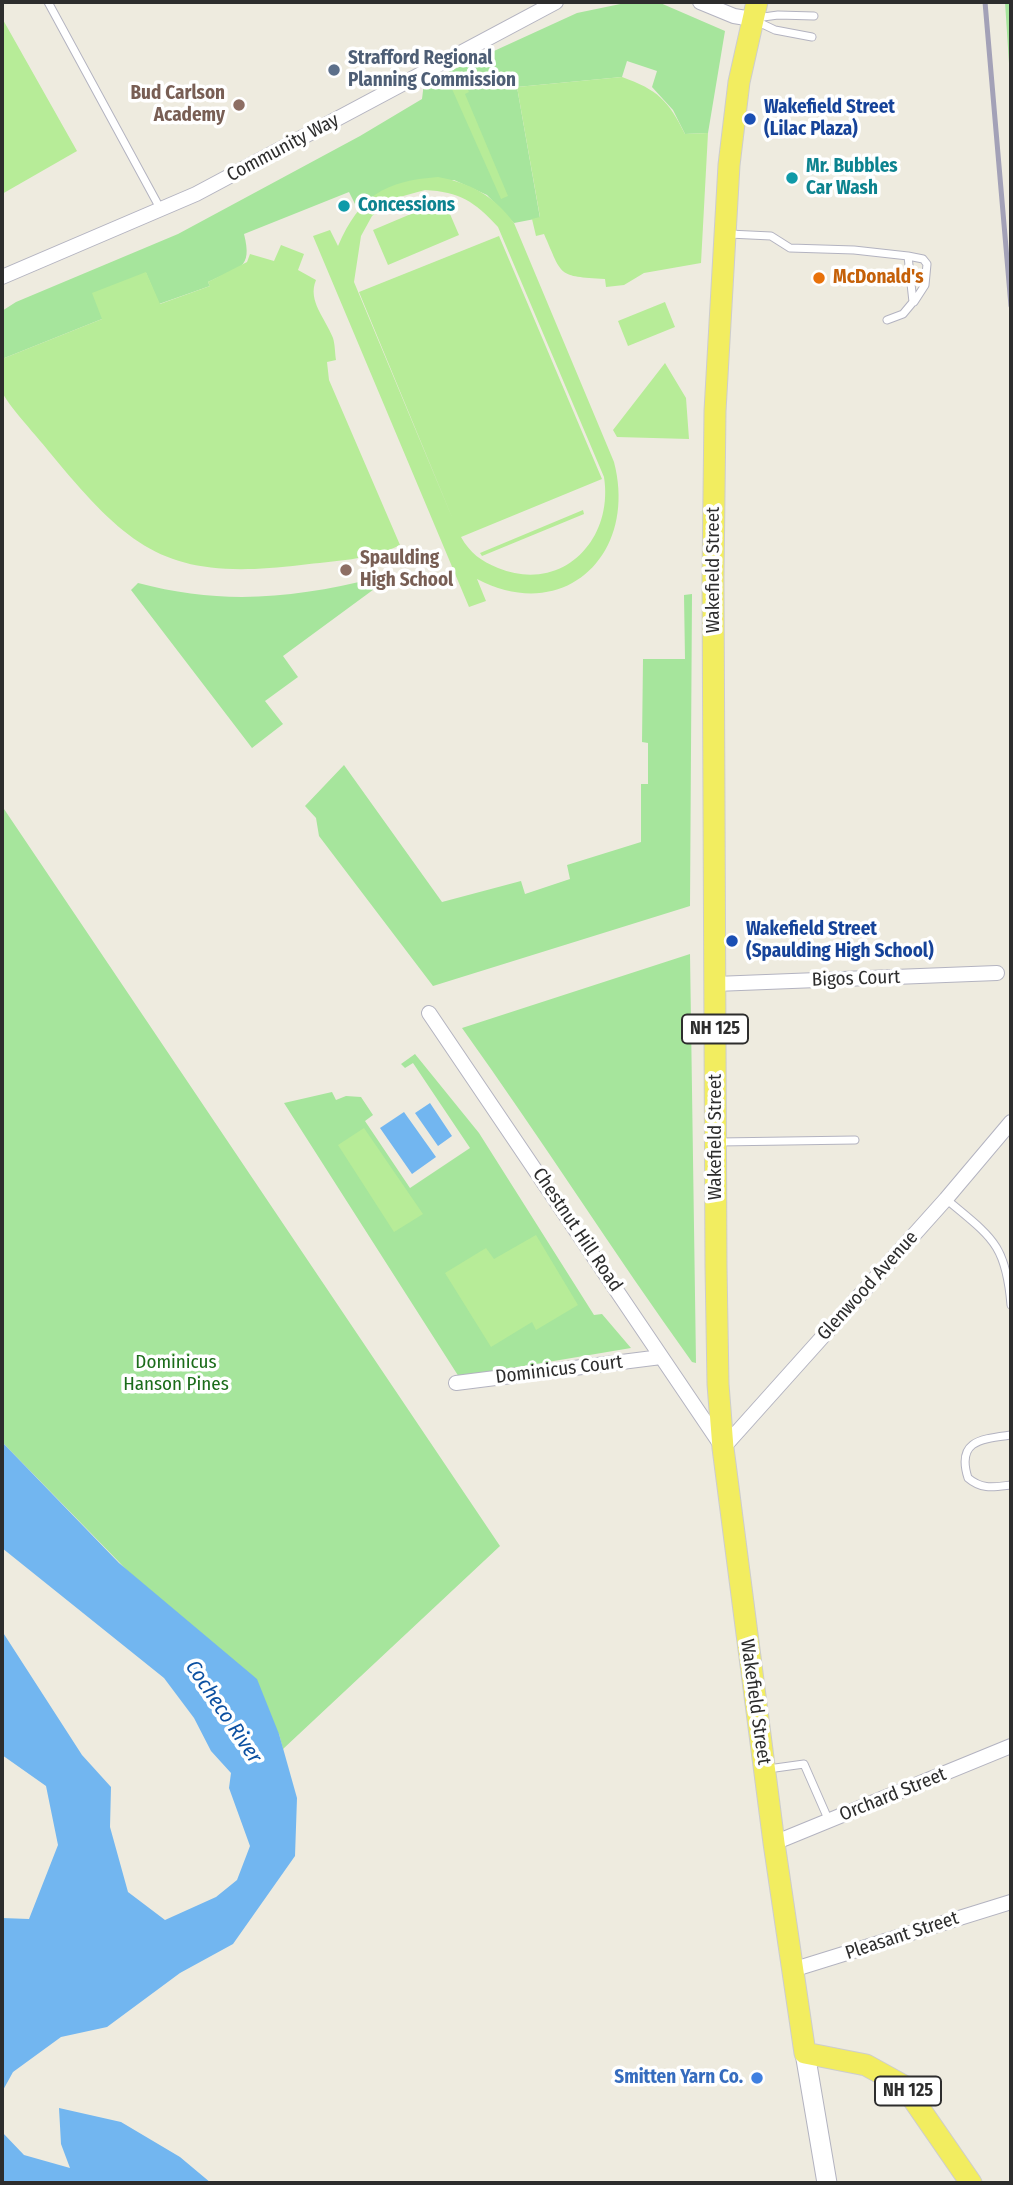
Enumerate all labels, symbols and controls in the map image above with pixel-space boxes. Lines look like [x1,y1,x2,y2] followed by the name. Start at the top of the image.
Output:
[348,48,516,92] place label: Strafford Regional Planning Commission
[326,62,342,78] marker: Strafford Regional Planning Commission
[130,83,225,127] place label: Bud Carlson Academy
[231,97,247,113] marker: Bud Carlson Academy
[764,97,895,141] place label: Wakefield Street (Lilac Plaza)
[223,109,343,187] street label: Community Way
[742,111,758,127] marker: Wakefield Street (Lilac Plaza)
[806,156,898,200] place label: Mr. Bubbles Car Wash
[784,170,800,186] marker: Mr. Bubbles Car Wash
[358,195,455,217] place label: Concessions
[336,198,352,214] marker: Concessions
[833,267,923,289] place label: McDonald's
[811,270,827,286] marker: McDonald's
[703,507,725,633] street label: Wakefield Street
[360,548,453,592] place label: Spaulding High School
[338,562,354,578] marker: Spaulding High School
[746,919,934,963] place label: Wakefield Street (Spaulding High School)
[724,933,740,949] marker: Wakefield Street (Spaulding High School)
[811,966,901,992] street label: Bigos Court
[682,1014,748,1044] road number: NH 125
[705,1074,727,1200] street label: Wakefield Street
[527,1164,627,1296] street label: Chestnut Hill Road
[813,1227,923,1345] street label: Glenwood Avenue
[494,1351,624,1389] street label: Dominicus Court
[123,1352,229,1396] park label: Dominicus Hanson Pines
[735,1638,775,1766] street label: Wakefield Street
[179,1656,267,1768] water label: Cocheco River
[836,1763,950,1827] street label: Orchard Street
[842,1907,962,1965] street label: Pleasant Street
[614,2067,743,2089] place label: Smitten Yarn Co.
[749,2070,765,2086] marker: Smitten Yarn Co.
[875,2076,941,2106] road number: NH 125

